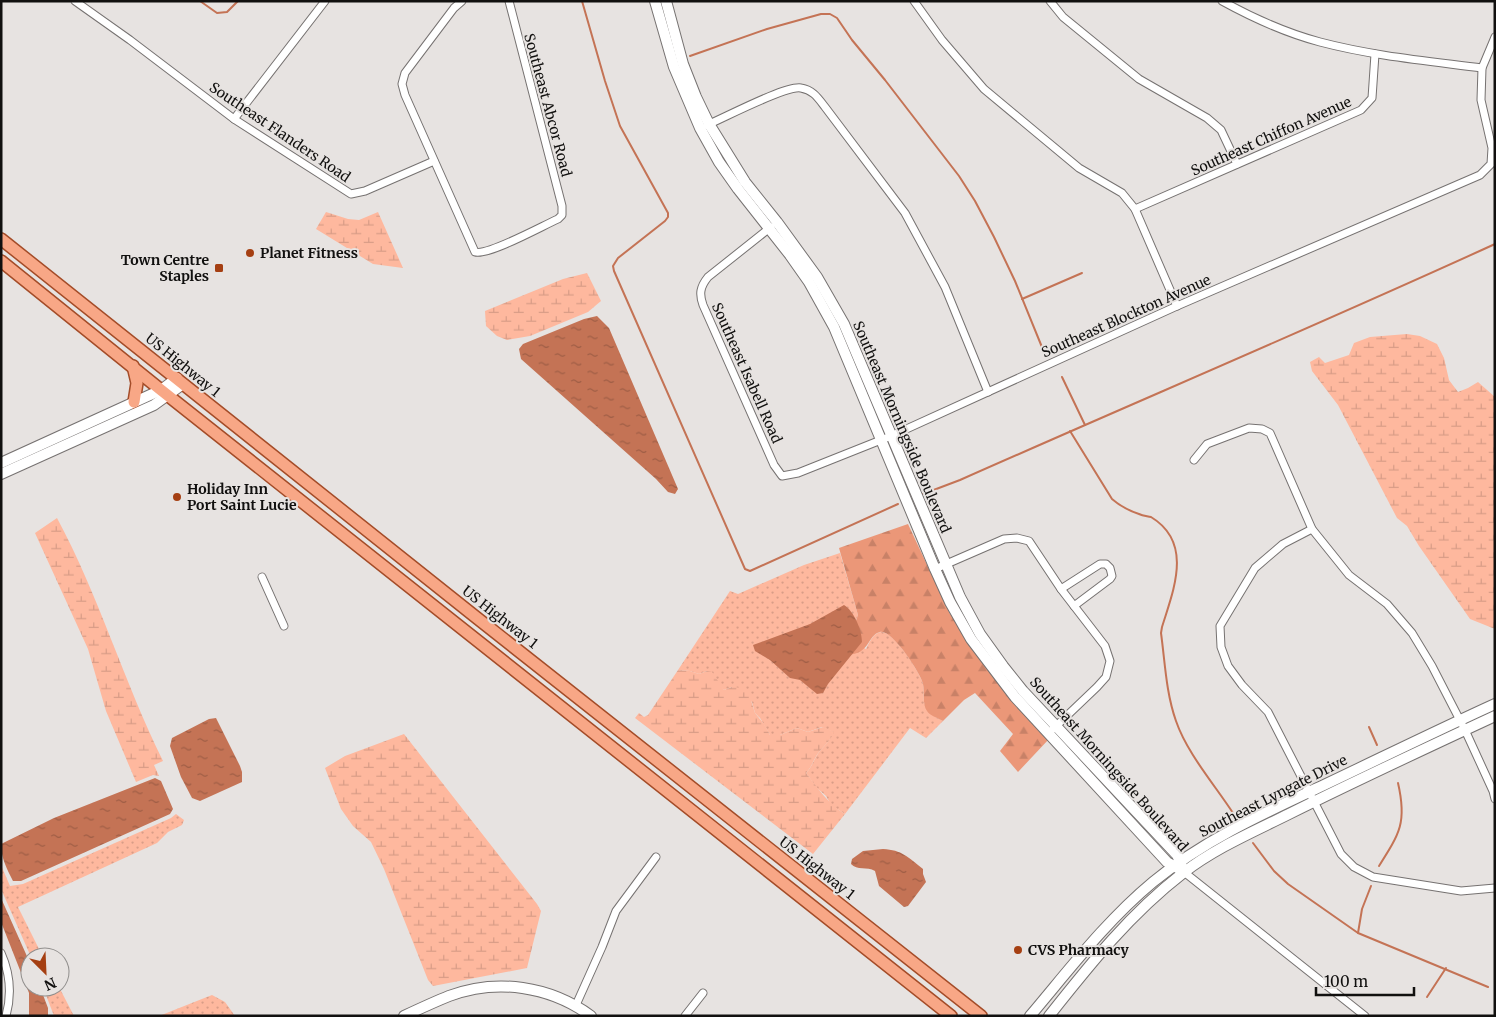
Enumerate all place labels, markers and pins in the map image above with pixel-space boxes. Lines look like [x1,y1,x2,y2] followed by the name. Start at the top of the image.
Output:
[260,244,358,262] place label: Planet Fitness
[244,247,256,259] marker: Planet Fitness
[121,251,209,285] place label: Town Centre Staples
[213,262,225,274] marker: Town Centre Staples
[187,480,297,514] place label: Holiday Inn Port Saint Lucie
[171,491,183,503] marker: Holiday Inn Port Saint Lucie
[1028,941,1130,959] place label: CVS Pharmacy
[1012,944,1024,956] marker: CVS Pharmacy

